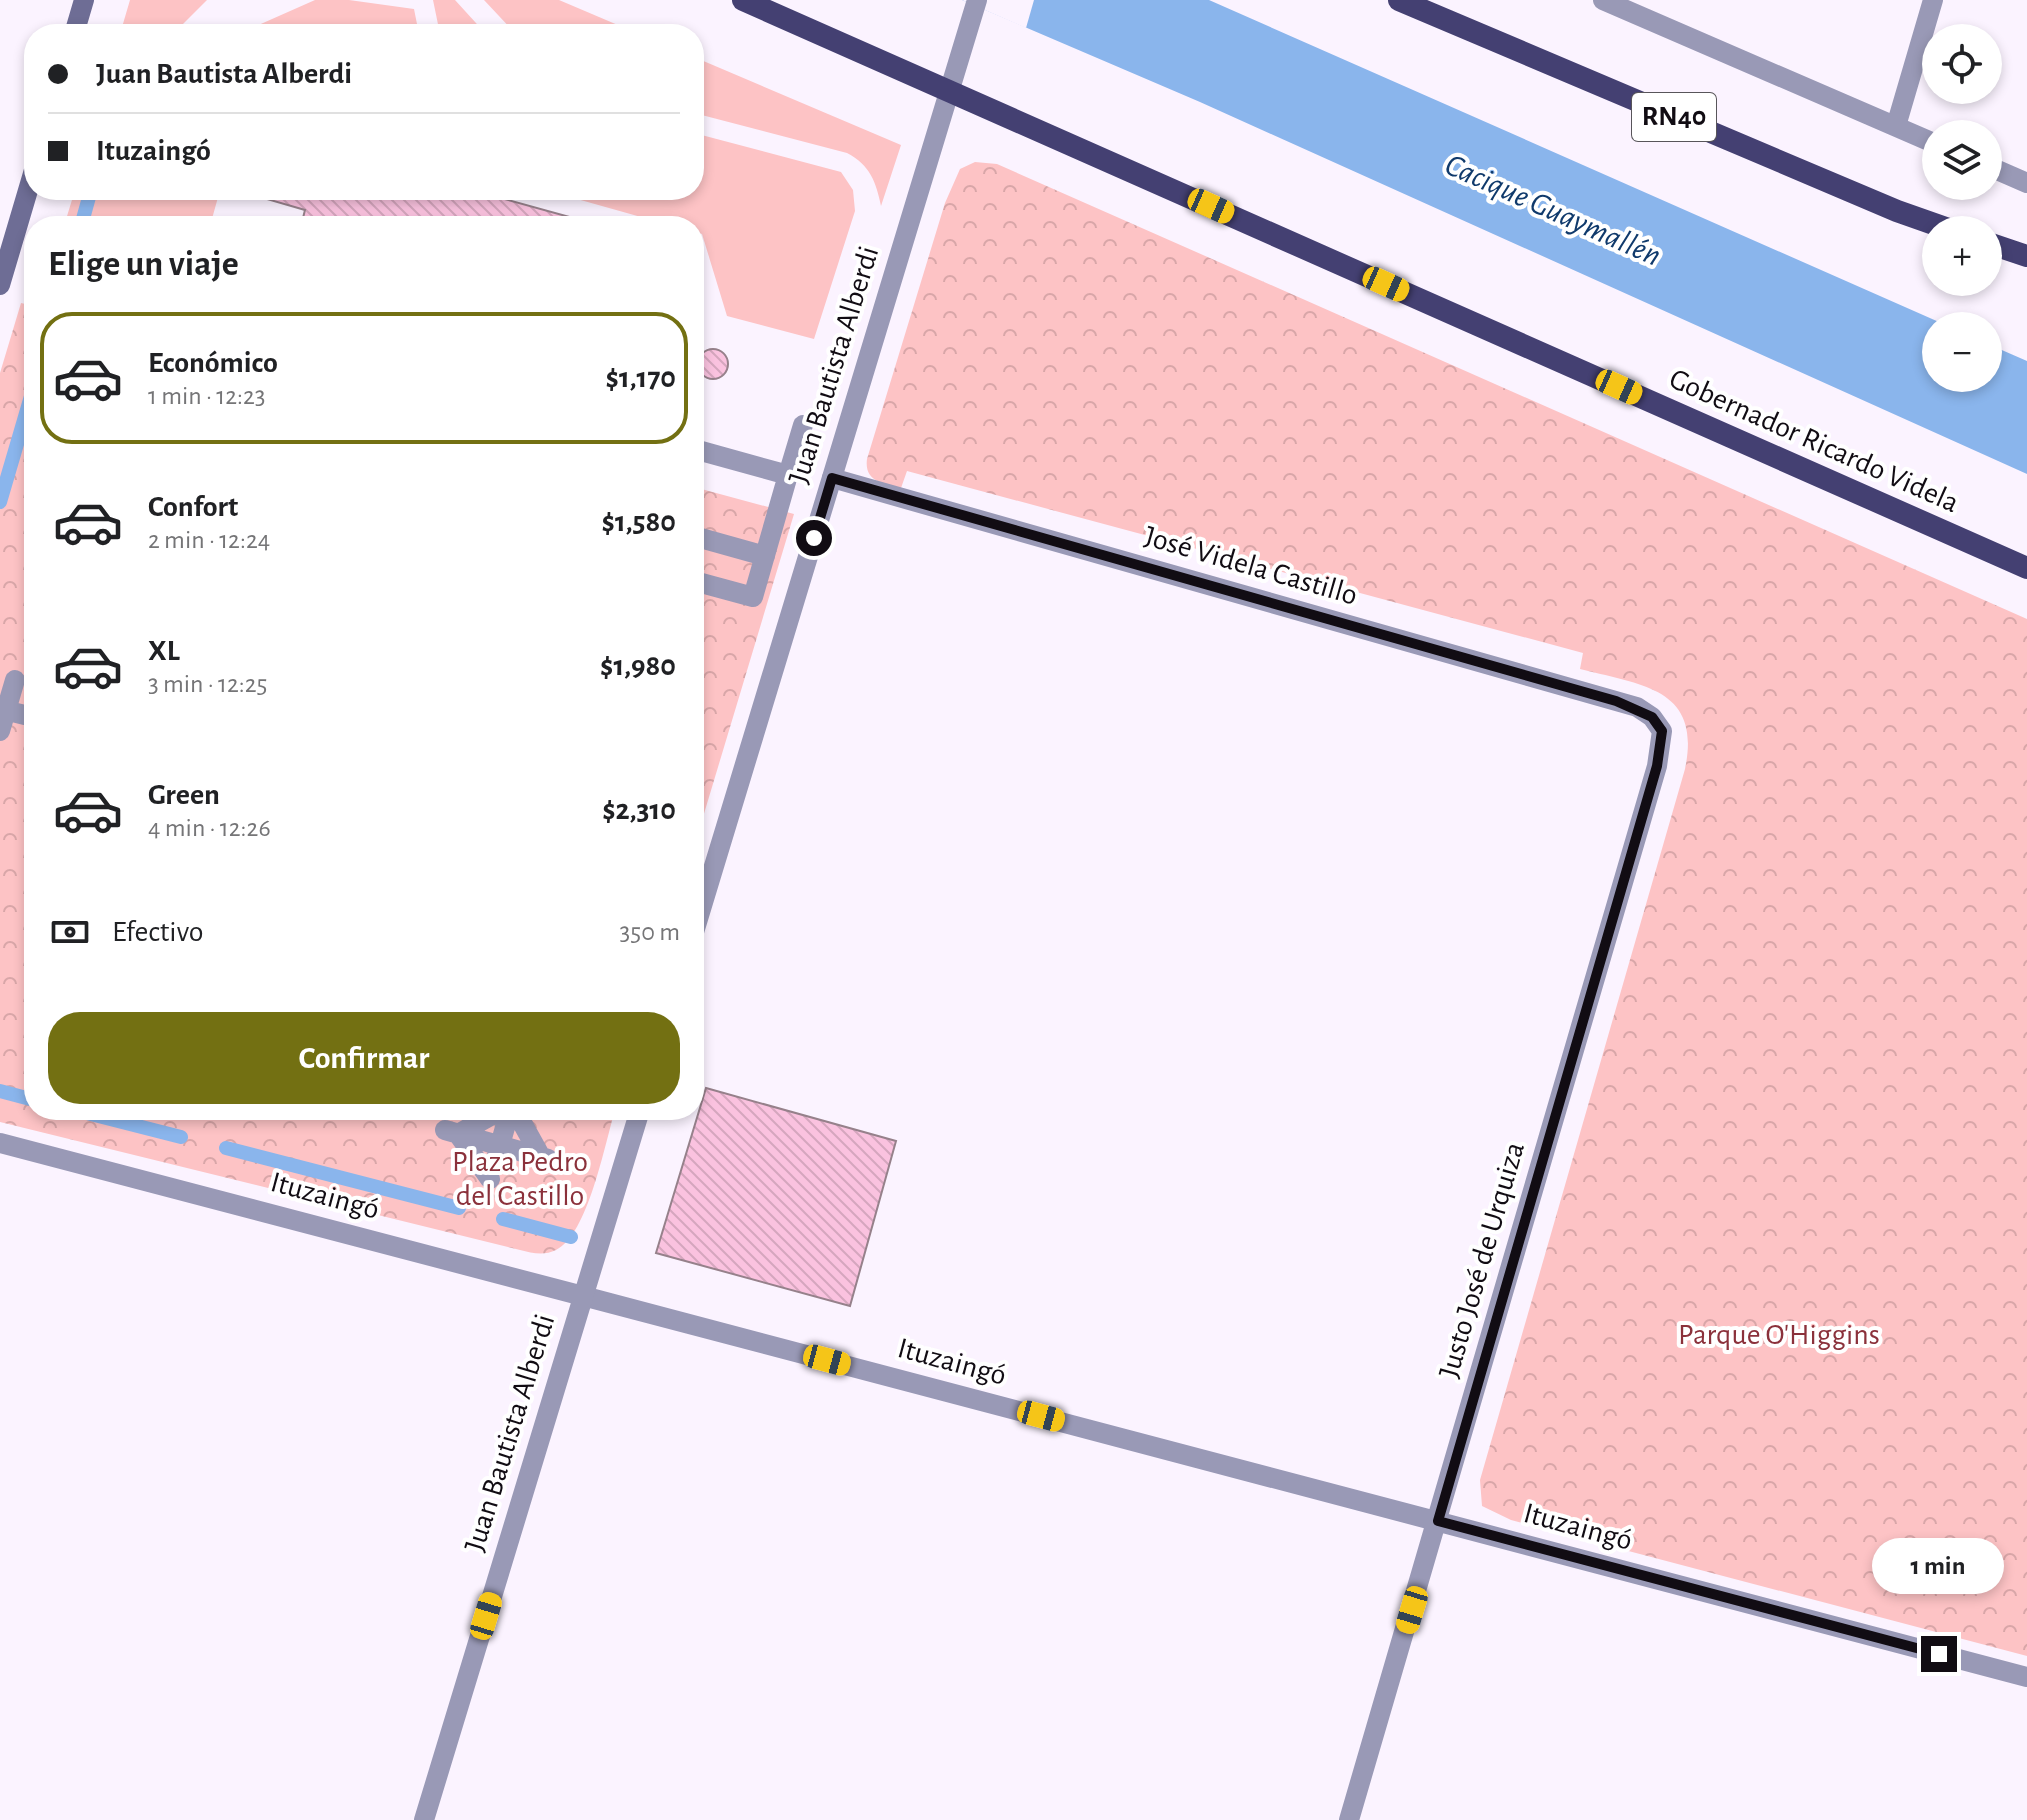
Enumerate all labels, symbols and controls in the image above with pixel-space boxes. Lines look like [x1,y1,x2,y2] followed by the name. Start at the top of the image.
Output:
[1922,24,2002,392] map controls
[1922,24,2002,104] button: locate
[96,59,352,89] text: Juan Bautista Alberdi
[1632,93,1716,141] road number: RN40
[1922,120,2002,200] button: layers
[96,136,211,166] text: Ituzaingó
[1440,148,1666,272] water label: Cacique Guaymallén
[1184,185,1238,227] car
[1922,216,2002,296] button: +
[784,243,884,487] street label: Juan Bautista Alberdi
[48,246,239,282] text: Elige un viaje
[1359,263,1413,305] car
[1922,312,2002,392] button: −
[52,342,124,414] icon: car
[148,348,278,378] text: Económico
[605,363,676,393] text: $1,170
[1665,364,1963,518] street label: Gobernador Ricardo Videla
[1592,366,1646,408] car
[148,383,266,409] text: 1 min · 12:23
[52,486,124,558] icon: car
[148,492,238,522] text: Confort
[601,507,676,537] text: $1,580
[796,520,832,556] route start
[1141,521,1361,611] street label: José Videla Castillo
[148,527,270,553] text: 2 min · 12:24
[52,630,124,702] icon: car
[148,636,180,666] text: XL
[600,651,676,681] text: $1,980
[148,671,267,697] text: 3 min · 12:25
[52,774,124,846] icon: car
[148,780,220,810] text: Green
[602,795,676,825] text: $2,310
[148,815,271,841] text: 4 min · 12:26
[48,910,92,954] icon: cash
[112,917,204,947] text: Efectivo
[620,919,680,945] text: 350 m
[48,1012,680,1104] button: Confirmar
[1434,1139,1530,1381] street label: Justo José de Urquiza
[452,1147,588,1211] park label: Plaza Pedro del Castillo
[268,1167,382,1225] street label: Ituzaingó
[460,1311,560,1555] street label: Juan Bautista Alberdi
[1678,1320,1880,1350] park label: Parque O'Higgins
[895,1333,1009,1391] street label: Ituzaingó
[801,1342,853,1378] car
[1015,1398,1067,1434] car
[1521,1498,1635,1556] street label: Ituzaingó
[1873,1538,2005,1594] callout: 1 min
[1911,1553,1965,1579] text: 1 min
[1394,1584,1430,1636] car
[468,1590,504,1642] car
[1921,1636,1957,1672] route end

